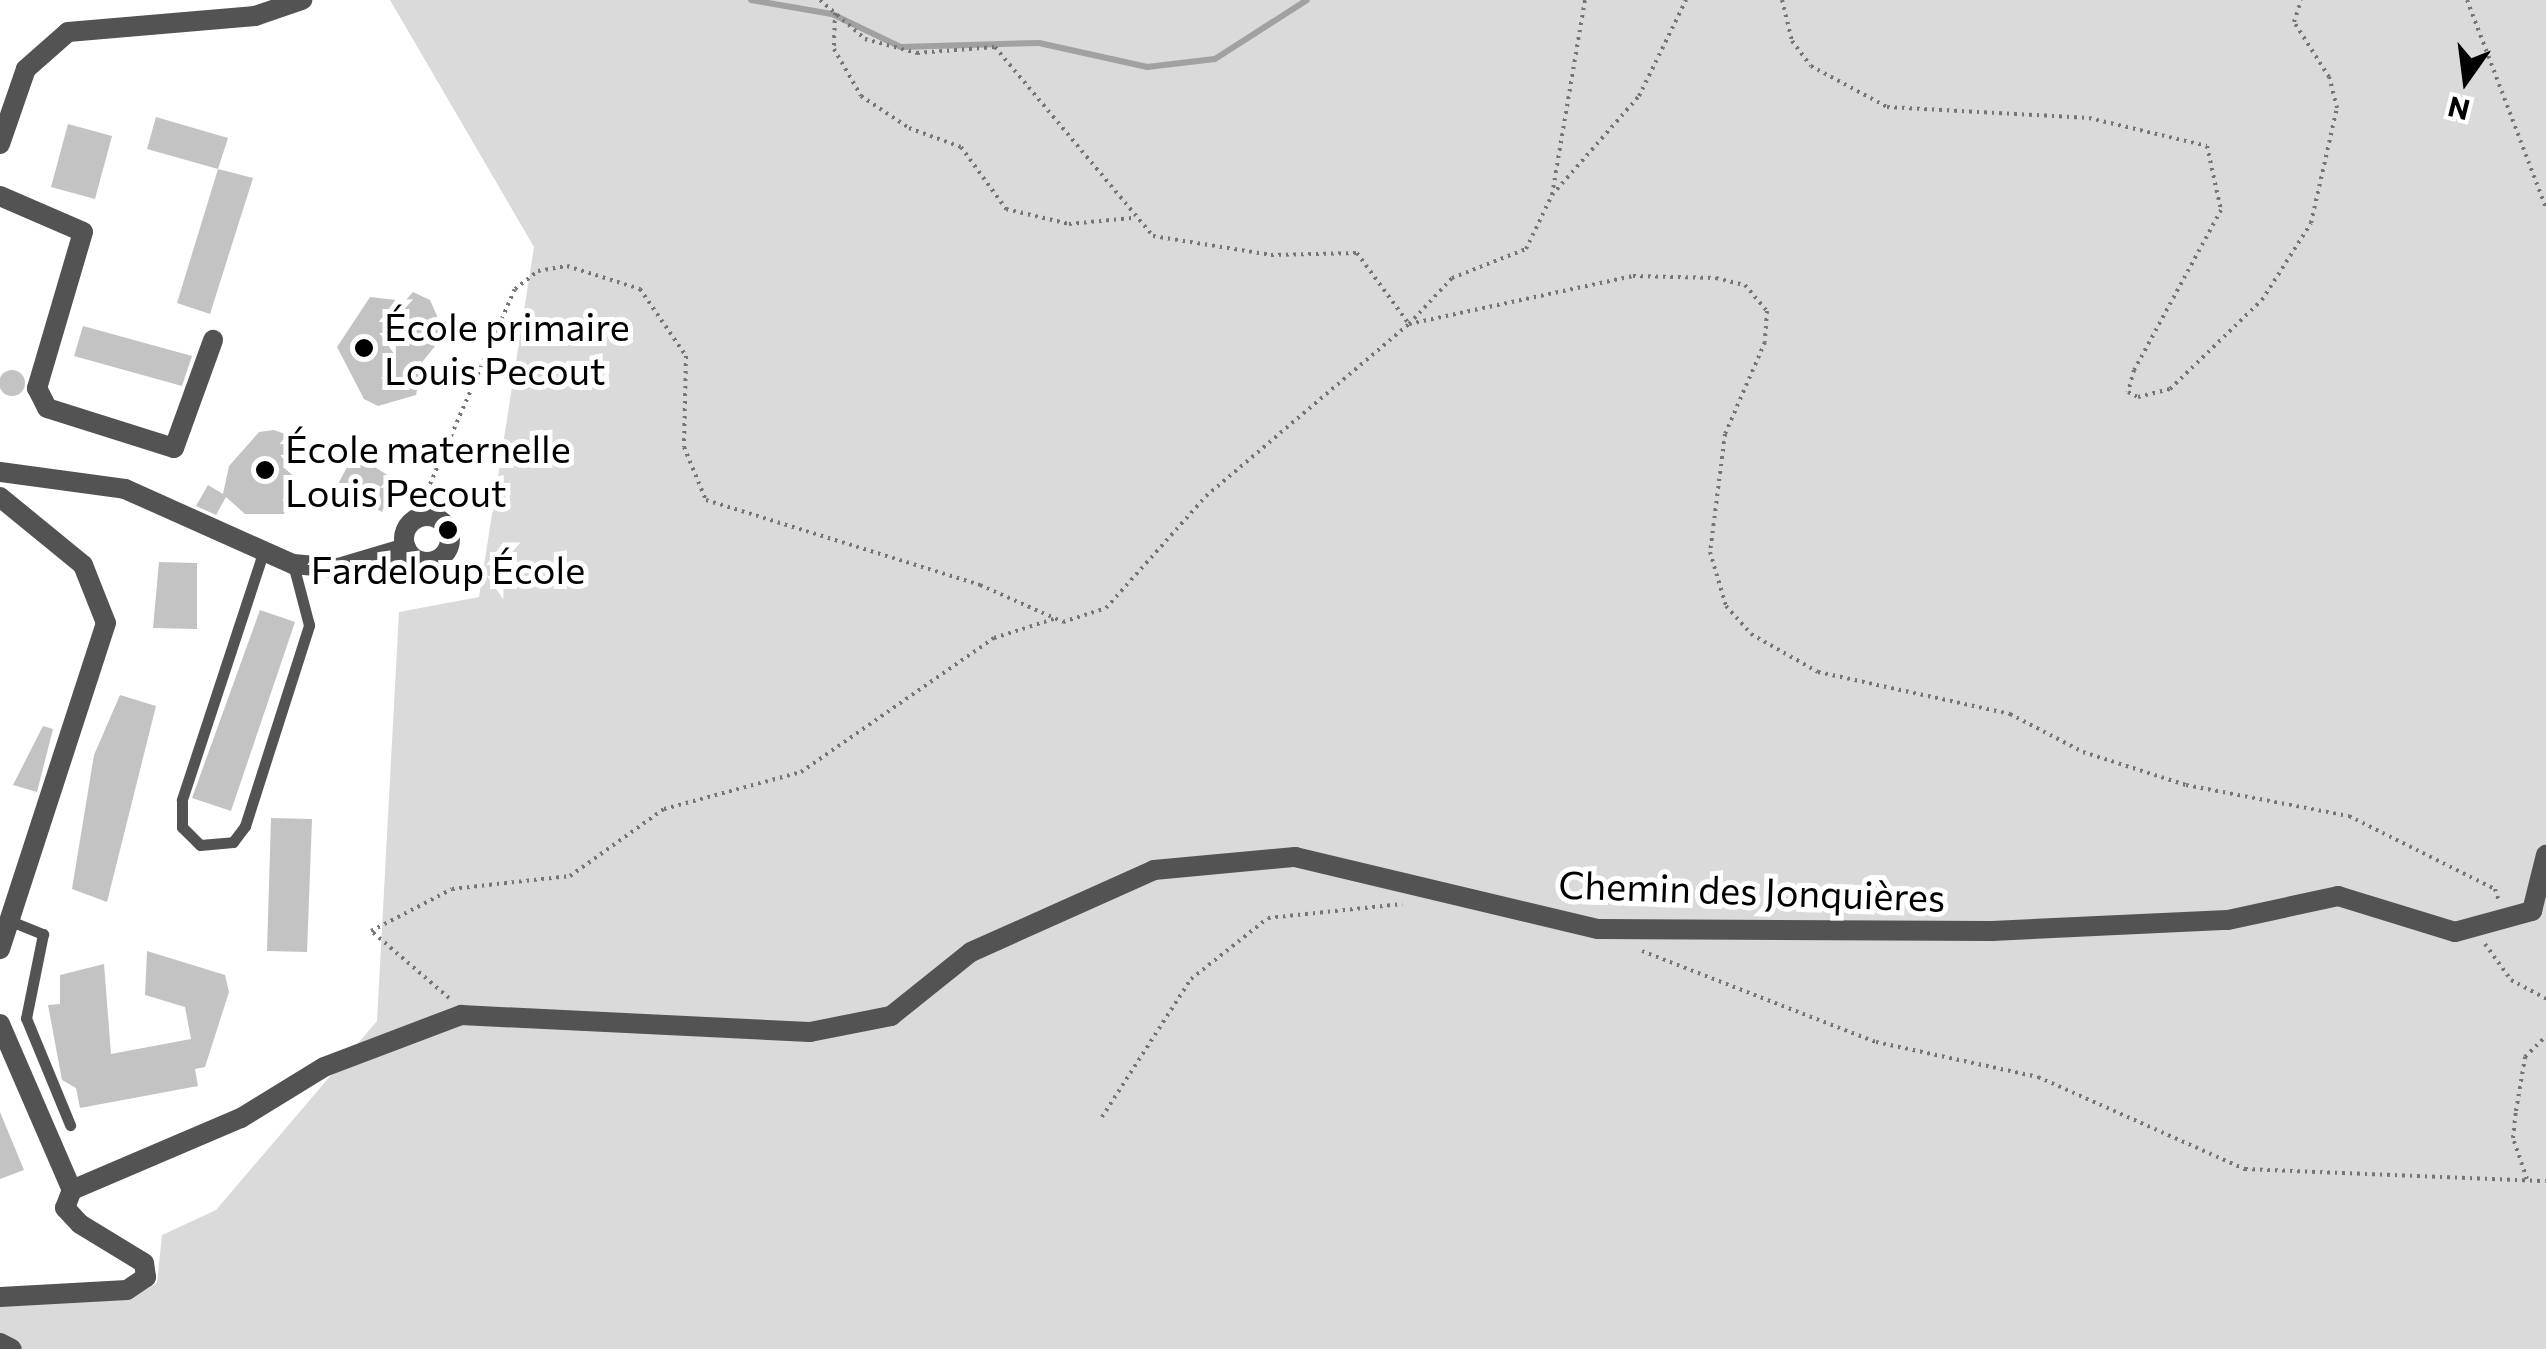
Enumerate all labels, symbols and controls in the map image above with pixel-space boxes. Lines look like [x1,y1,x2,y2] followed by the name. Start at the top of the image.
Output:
[2416,30,2516,130] north arrow
[2444,90,2473,128] text: N
[384,303,630,392] place label: École primaire Louis Pecout
[353,337,375,359] marker: École primaire Louis Pecout
[285,425,571,514] place label: École maternelle Louis Pecout
[254,459,276,481] marker: École maternelle Louis Pecout
[437,519,459,541] marker: Fardeloup École
[311,546,585,592] place label: Fardeloup École
[1558,860,1946,920] street label: Chemin des Jonquières

